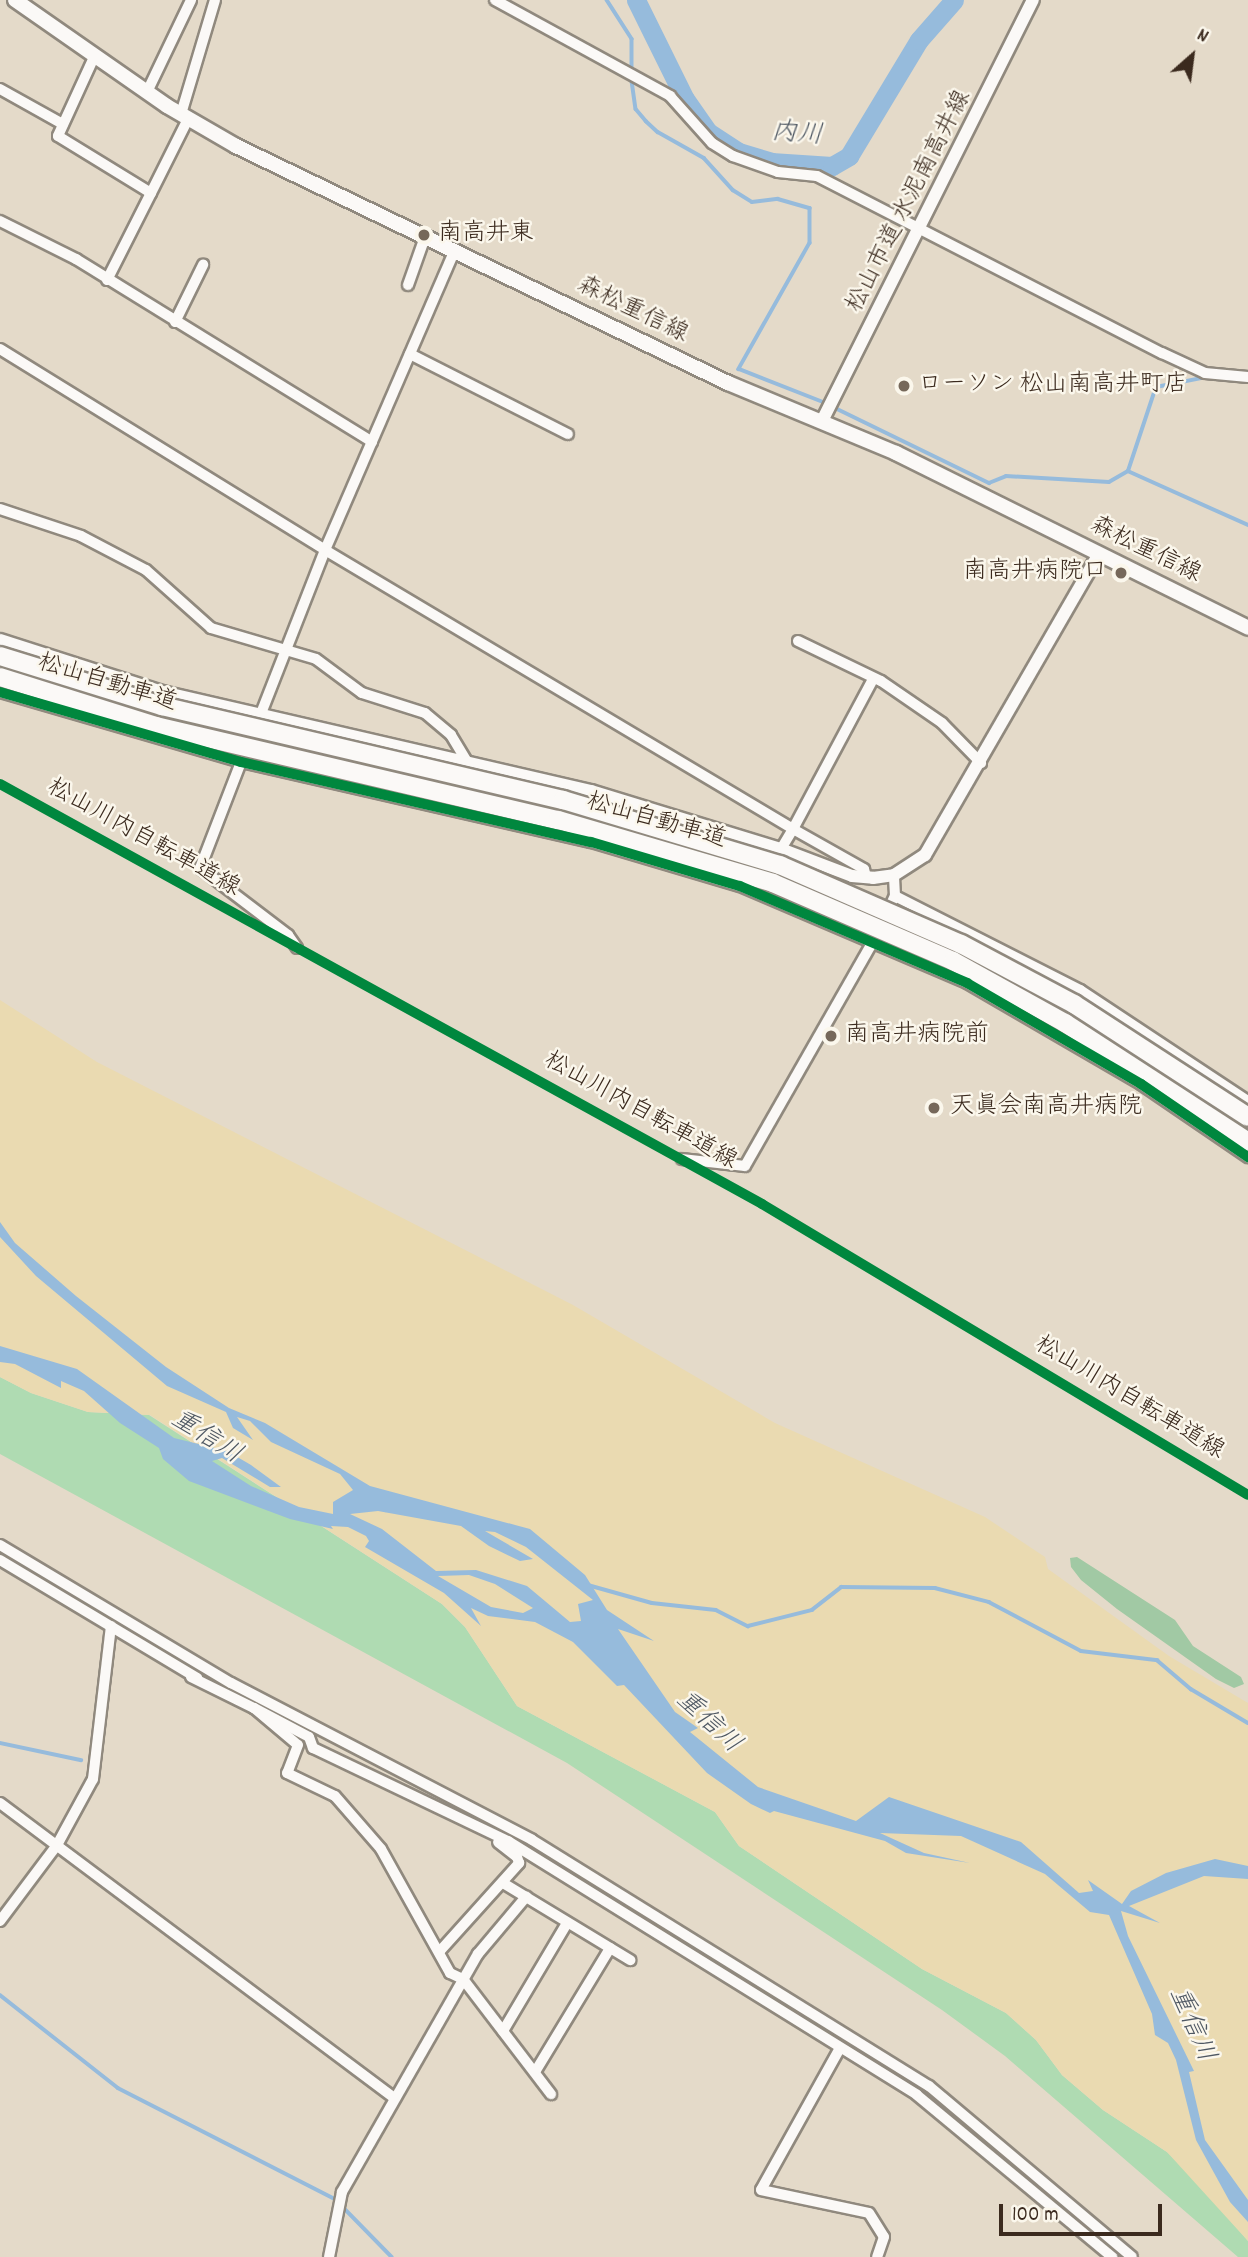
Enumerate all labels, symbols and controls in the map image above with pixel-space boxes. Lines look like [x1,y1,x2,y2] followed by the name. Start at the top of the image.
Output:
[1157,21,1227,91] north arrow
[1192,23,1213,51] text: N
[841,86,979,318] street label: 松山市道 水泥南高井線
[770,117,824,153] water label: 内川
[438,221,534,249] place label: 南高井東
[416,227,432,243] marker: 南高井東
[572,272,692,350] street label: 森松重信線
[918,372,1187,400] place label: ローソン 松山南高井町店
[896,378,912,394] marker: ローソン 松山南高井町店
[1085,512,1205,590] street label: 森松重信線
[963,559,1107,587] place label: 南高井病院口
[1113,565,1129,581] marker: 南高井病院口
[34,649,180,719] street label: 松山自動車道
[42,774,244,904] street label: 松山川内自転車道線
[583,788,729,856] street label: 松山自動車道
[845,1022,989,1050] place label: 南高井病院前
[823,1028,839,1044] marker: 南高井病院前
[539,1047,741,1177] street label: 松山川内自転車道線
[950,1094,1142,1122] place label: 天眞会南高井病院
[924,1098,944,1118] marker: 天眞会南高井病院
[1029,1331,1229,1467] street label: 松山川内自転車道線
[165,1404,247,1472] water label: 重信川
[669,1685,747,1761] water label: 重信川
[1161,1983,1221,2067] water label: 重信川
[1003,2190,1166,2234] scale bar
[1012,2201,1059,2231] text: 100 m

